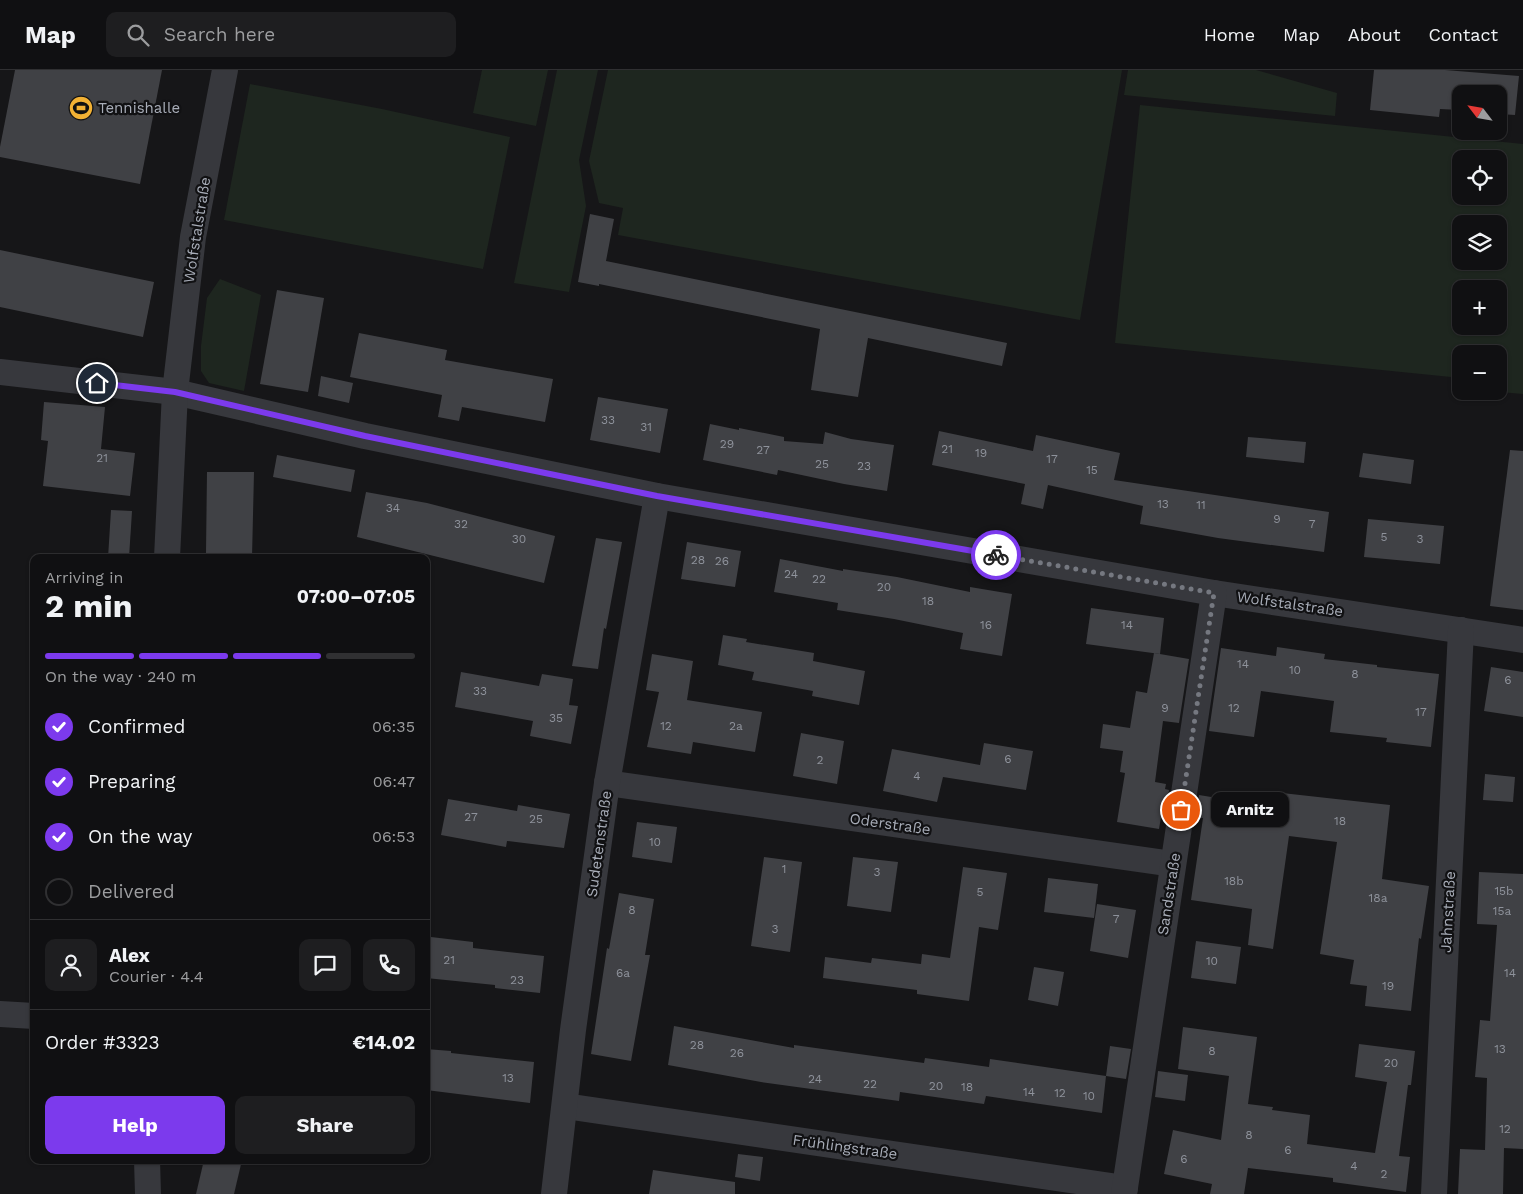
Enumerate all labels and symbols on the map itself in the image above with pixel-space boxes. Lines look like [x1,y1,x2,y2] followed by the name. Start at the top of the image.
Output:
[1452,85,1508,140] north arrow
[68,95,94,121] sports icon: Tennishalle
[98,99,180,117] place label: Tennishalle
[180,176,214,284] street label: Wolfstalstraße
[76,362,118,404] pin
[601,413,615,427] house number: 33
[640,420,652,434] house number: 31
[720,437,734,451] house number: 29
[941,442,953,456] house number: 21
[756,443,770,457] house number: 27
[975,446,987,460] house number: 19
[96,451,108,465] house number: 21
[1046,452,1058,466] house number: 17
[815,457,829,471] house number: 25
[857,459,871,473] house number: 23
[1086,463,1098,477] house number: 15
[1157,497,1169,511] house number: 13
[1196,498,1206,512] house number: 11
[386,501,400,515] house number: 34
[1273,512,1281,526] house number: 9
[454,517,468,531] house number: 32
[1309,517,1316,531] house number: 7
[971,530,1021,580] courier
[1381,530,1388,544] house number: 5
[512,532,526,546] house number: 30
[1417,532,1424,546] house number: 3
[691,553,705,567] house number: 28
[715,554,729,568] house number: 26
[784,567,798,581] house number: 24
[812,572,826,586] house number: 22
[877,580,891,594] house number: 20
[1236,588,1344,620] street label: Wolfstalstraße
[922,594,934,608] house number: 18
[980,618,992,632] house number: 16
[1121,618,1133,632] house number: 14
[1237,657,1249,671] house number: 14
[1289,663,1301,677] house number: 10
[1351,667,1359,681] house number: 8
[1504,673,1512,687] house number: 6
[473,684,487,698] house number: 33
[1161,701,1169,715] house number: 9
[1228,701,1240,715] house number: 12
[1415,705,1427,719] house number: 17
[549,711,563,725] house number: 35
[660,719,672,733] house number: 12
[729,719,743,733] house number: 2a
[1004,752,1012,766] house number: 6
[817,753,824,767] house number: 2
[913,769,921,783] house number: 4
[1160,789,1202,831] pin
[583,790,615,898] street label: Sudetenstraße
[1211,792,1288,828] callout: Arnitz
[848,809,932,839] street label: Oderstraße
[464,810,478,824] house number: 27
[529,812,543,826] house number: 25
[1334,814,1346,828] house number: 18
[649,835,661,849] house number: 10
[1154,852,1184,936] street label: Sandstraße
[782,862,786,876] house number: 1
[874,865,881,879] house number: 3
[1437,871,1459,953] street label: Jahnstraße
[1224,874,1244,888] house number: 18b
[1494,884,1514,898] house number: 15b
[977,885,984,899] house number: 5
[1369,891,1388,905] house number: 18a
[628,903,636,917] house number: 8
[1493,904,1511,918] house number: 15a
[1113,912,1120,926] house number: 7
[772,922,779,936] house number: 3
[443,953,455,967] house number: 21
[1206,954,1218,968] house number: 10
[616,966,630,980] house number: 6a
[1504,966,1516,980] house number: 14
[510,973,524,987] house number: 23
[1382,979,1394,993] house number: 19
[690,1038,704,1052] house number: 28
[1494,1042,1506,1056] house number: 13
[1208,1044,1216,1058] house number: 8
[730,1046,744,1060] house number: 26
[1384,1056,1398,1070] house number: 20
[502,1071,514,1085] house number: 13
[808,1072,822,1086] house number: 24
[863,1077,877,1091] house number: 22
[929,1079,943,1093] house number: 20
[961,1080,973,1094] house number: 18
[1023,1085,1035,1099] house number: 14
[1054,1086,1066,1100] house number: 12
[1083,1089,1095,1103] house number: 10
[1499,1122,1511,1136] house number: 12
[1245,1128,1253,1142] house number: 8
[791,1131,899,1163] street label: Frühlingstraße
[1284,1143,1292,1157] house number: 6
[1180,1152,1188,1166] house number: 6
[1350,1159,1358,1173] house number: 4
[1381,1167,1388,1181] house number: 2

